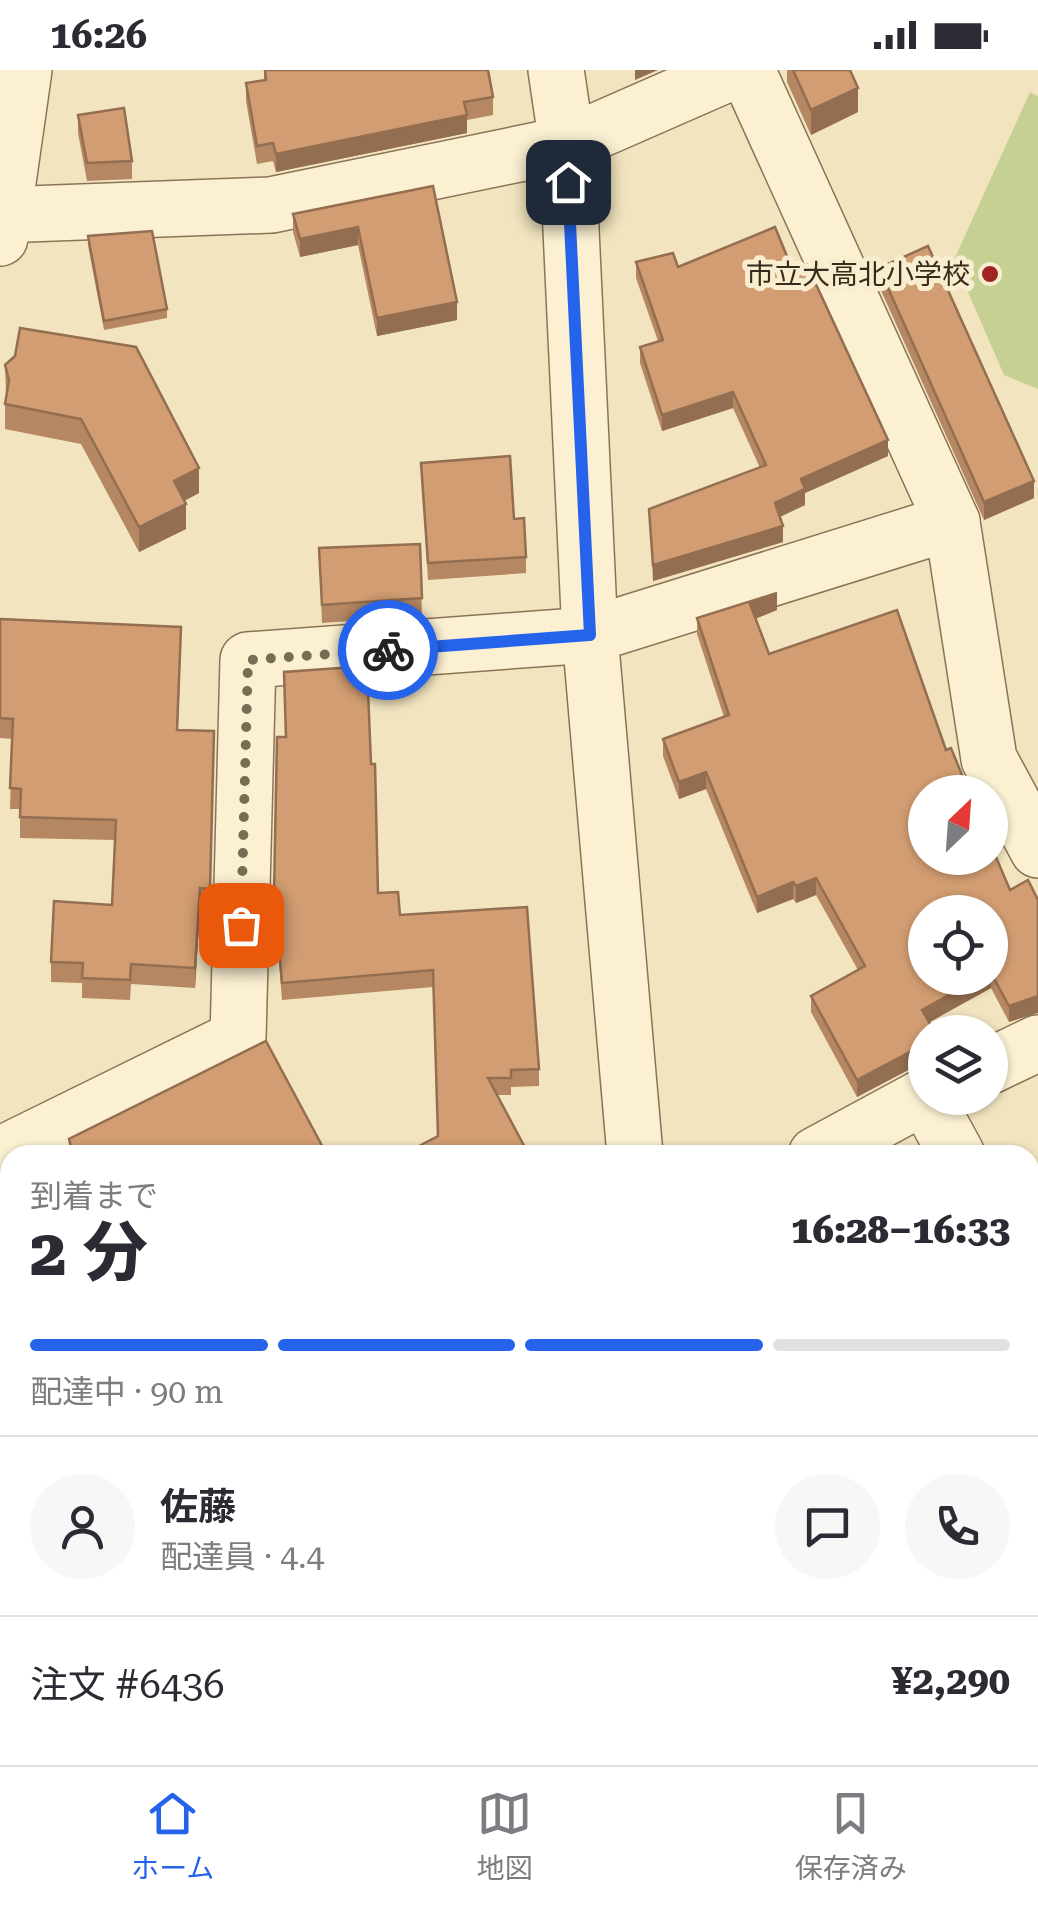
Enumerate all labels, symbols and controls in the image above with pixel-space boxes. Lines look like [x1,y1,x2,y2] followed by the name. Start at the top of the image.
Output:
[50,13,147,57] text: 16:26
[526,140,611,225] pin
[541,155,596,210] icon: home
[746,258,970,291] place label: 市立大高北小学校
[979,263,1001,285] marker: 市立大高北小学校
[338,600,438,700] courier
[361,623,416,678] icon: bike
[908,775,1008,875] north arrow
[908,775,1008,1115] map controls
[199,883,284,968] pin
[908,895,1008,995] button: locate
[214,898,269,953] icon: bag
[908,1015,1008,1115] button: layers
[30,1177,158,1215] text: 到着まで
[791,1208,1010,1252] text: 16:28–16:33
[30,1215,148,1291] text: 2 分
[30,1373,223,1411] text: 配達中 · 90 m
[30,1474,135,1579] button: person
[775,1474,880,1579] button: chat
[905,1474,1010,1579] button: phone
[160,1485,236,1529] text: 佐藤
[160,1538,324,1576] text: 配達員 · 4.4
[891,1659,1010,1703] text: ¥2,290
[30,1663,225,1707] text: 注文 #6436
[131,1786,214,1886] tab: ホーム
[477,1786,533,1886] tab: 地図
[795,1786,907,1886] tab: 保存済み

